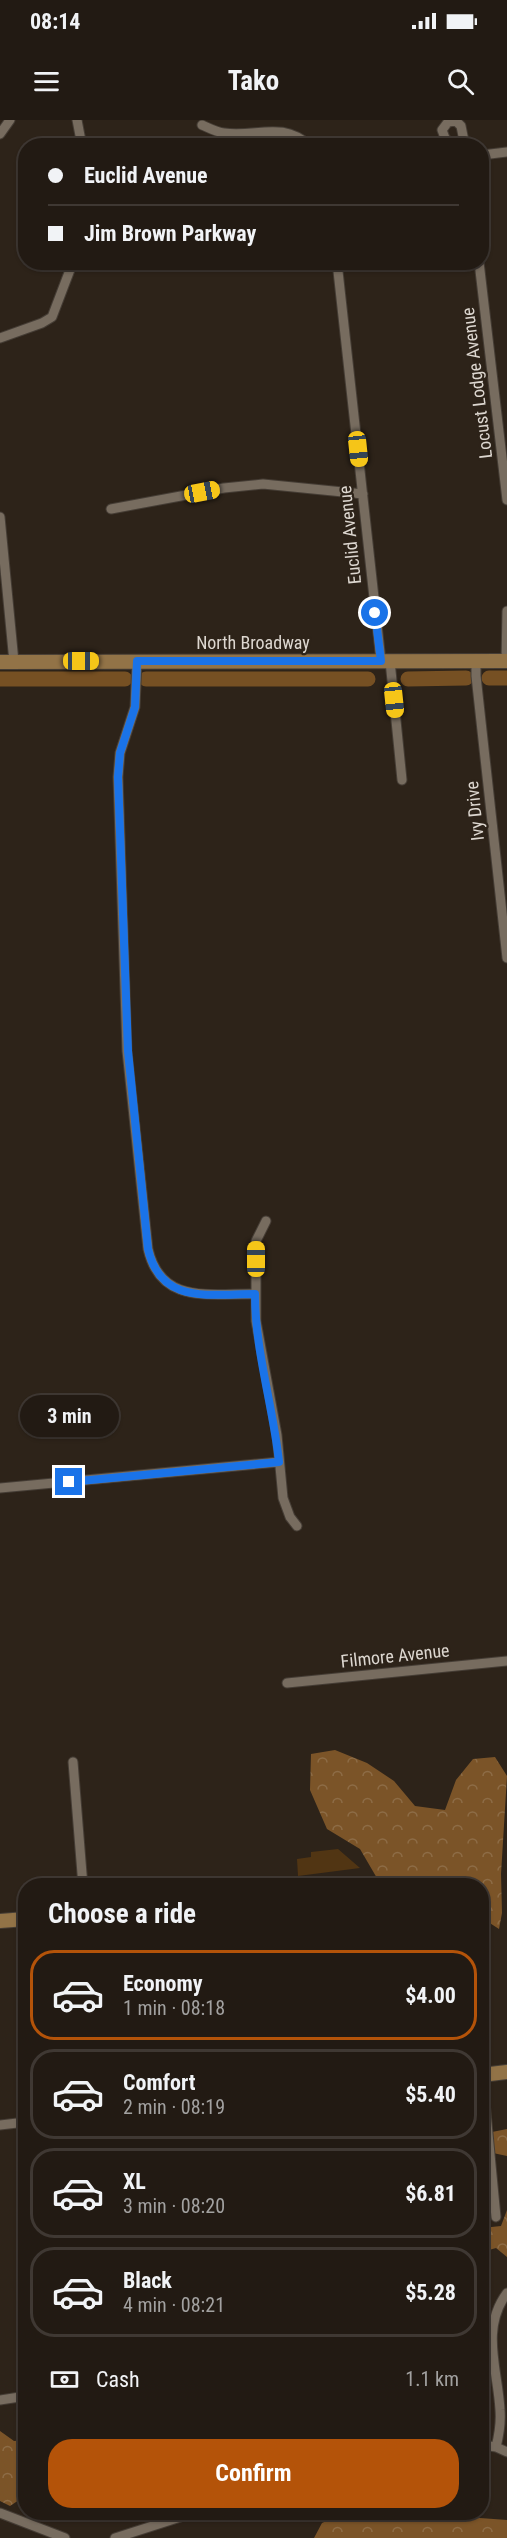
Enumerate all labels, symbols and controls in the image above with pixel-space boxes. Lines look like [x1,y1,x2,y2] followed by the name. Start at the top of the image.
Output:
[30,9,81,34] text: 08:14
[30,65,63,98] icon: menu
[228,65,279,97] text: Tako
[444,65,477,98] icon: search
[84,163,208,188] text: Euclid Avenue
[84,221,256,246] text: Jim Brown Parkway
[457,306,496,460] street label: Locust Lodge Avenue
[347,430,369,468] car
[183,480,221,504] car
[334,485,365,585] street label: Euclid Avenue
[361,599,388,626] route start
[196,632,310,653] street label: North Broadway
[63,652,99,670] car
[383,681,405,719] car
[461,780,488,842] street label: Ivy Drive
[247,1241,265,1277] car
[20,1395,118,1437] callout: 3 min
[47,1404,92,1428] text: 3 min
[55,1468,82,1495] route end
[340,1639,450,1672] street label: Filmore Avenue
[48,1898,196,1930] text: Choose a ride
[51,1968,105,2022] icon: car
[123,1971,203,1996] text: Economy
[405,1983,456,2008] text: $4.00
[123,1996,225,2020] text: 1 min · 08:18
[51,2067,105,2121] icon: car
[123,2070,196,2095] text: Comfort
[405,2082,456,2107] text: $5.40
[123,2095,225,2119] text: 2 min · 08:19
[51,2166,105,2220] icon: car
[123,2169,146,2194] text: XL
[405,2181,456,2206] text: $6.81
[123,2194,225,2218] text: 3 min · 08:20
[51,2265,105,2319] icon: car
[123,2268,172,2293] text: Black
[405,2280,456,2305] text: $5.28
[123,2293,225,2317] text: 4 min · 08:21
[48,2363,81,2396] icon: cash
[96,2367,140,2392] text: Cash
[405,2367,459,2391] text: 1.1 km
[48,2439,459,2508] button: Confirm

